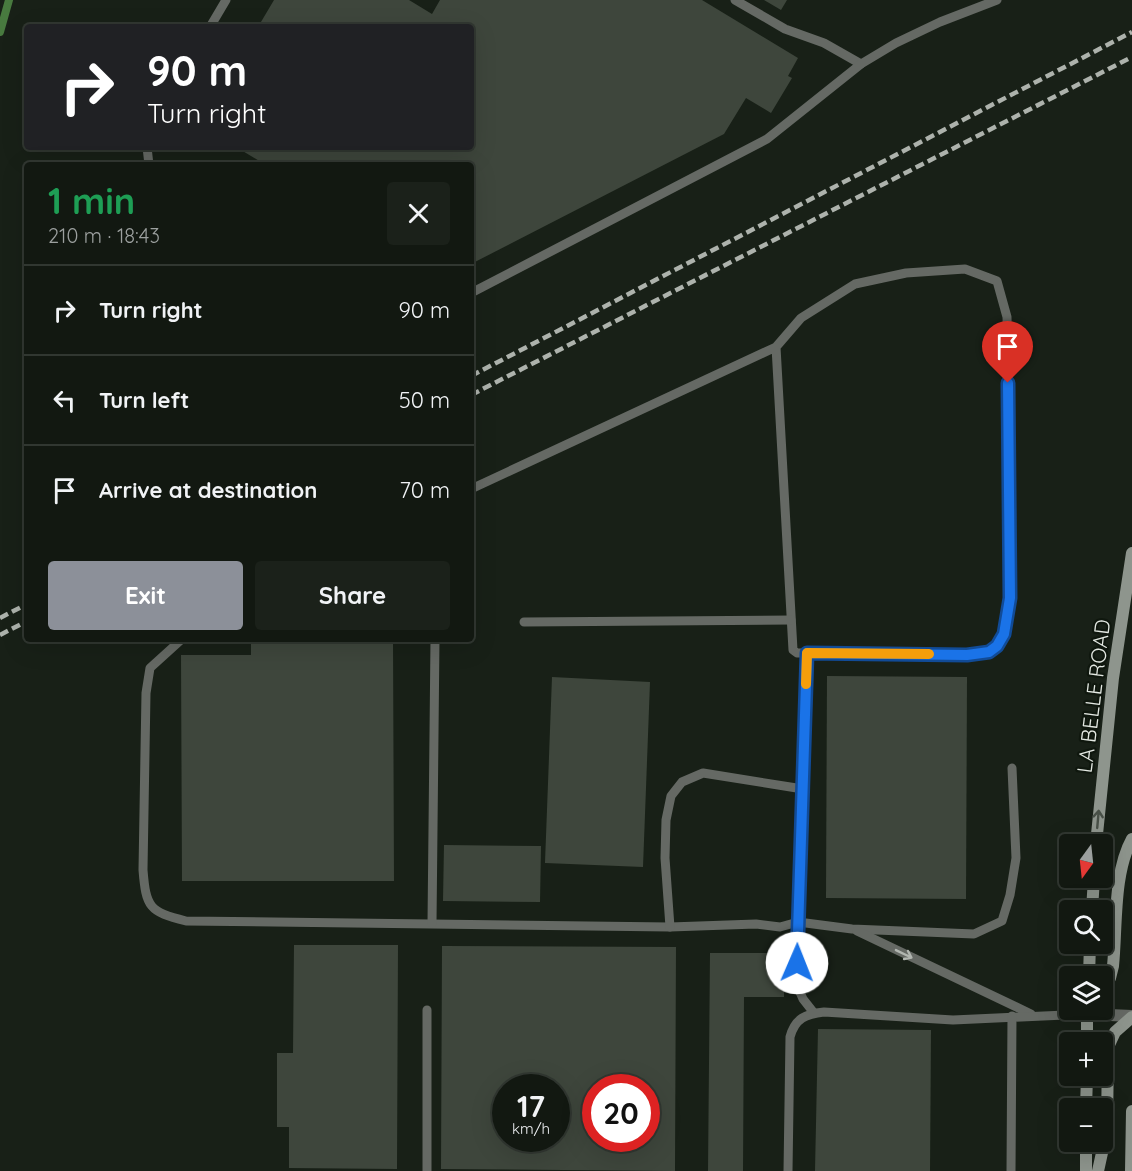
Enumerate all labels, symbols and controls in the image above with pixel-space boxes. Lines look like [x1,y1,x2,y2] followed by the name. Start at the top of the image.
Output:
[147,44,247,97] text: 90 m
[48,48,126,126] icon: right
[147,96,266,130] text: Turn right
[48,178,135,223] text: 1 min
[387,182,450,245] button: close
[48,223,160,248] text: 210 m · 18:43
[48,294,81,327] icon: right
[99,296,203,324] text: Turn right
[399,296,450,324] text: 90 m
[982,321,1033,383] pin
[991,330,1024,363] icon: arrive
[48,384,81,417] icon: left
[99,386,189,414] text: Turn left
[399,386,450,414] text: 50 m
[48,474,81,507] icon: arrive
[99,476,317,504] text: Arrive at destination
[400,476,450,504] text: 70 m
[48,561,243,630] button: Exit
[255,561,450,630] button: Share
[1071,618,1115,774] street label: LA BELLE ROAD
[1093,809,1104,829] one-way arrow
[1059,834,1113,888] north arrow
[1059,834,1113,1152] map controls
[1059,900,1113,954] button: search
[765,931,829,995] position arrow
[895,949,913,961] one-way arrow
[1059,966,1113,1020] button: layers
[1059,1032,1113,1086] button: +
[582,1074,660,1152] speed limit sign: 20
[517,1087,545,1125] text: 17
[1059,1098,1113,1152] button: −
[512,1119,550,1138] text: km/h

